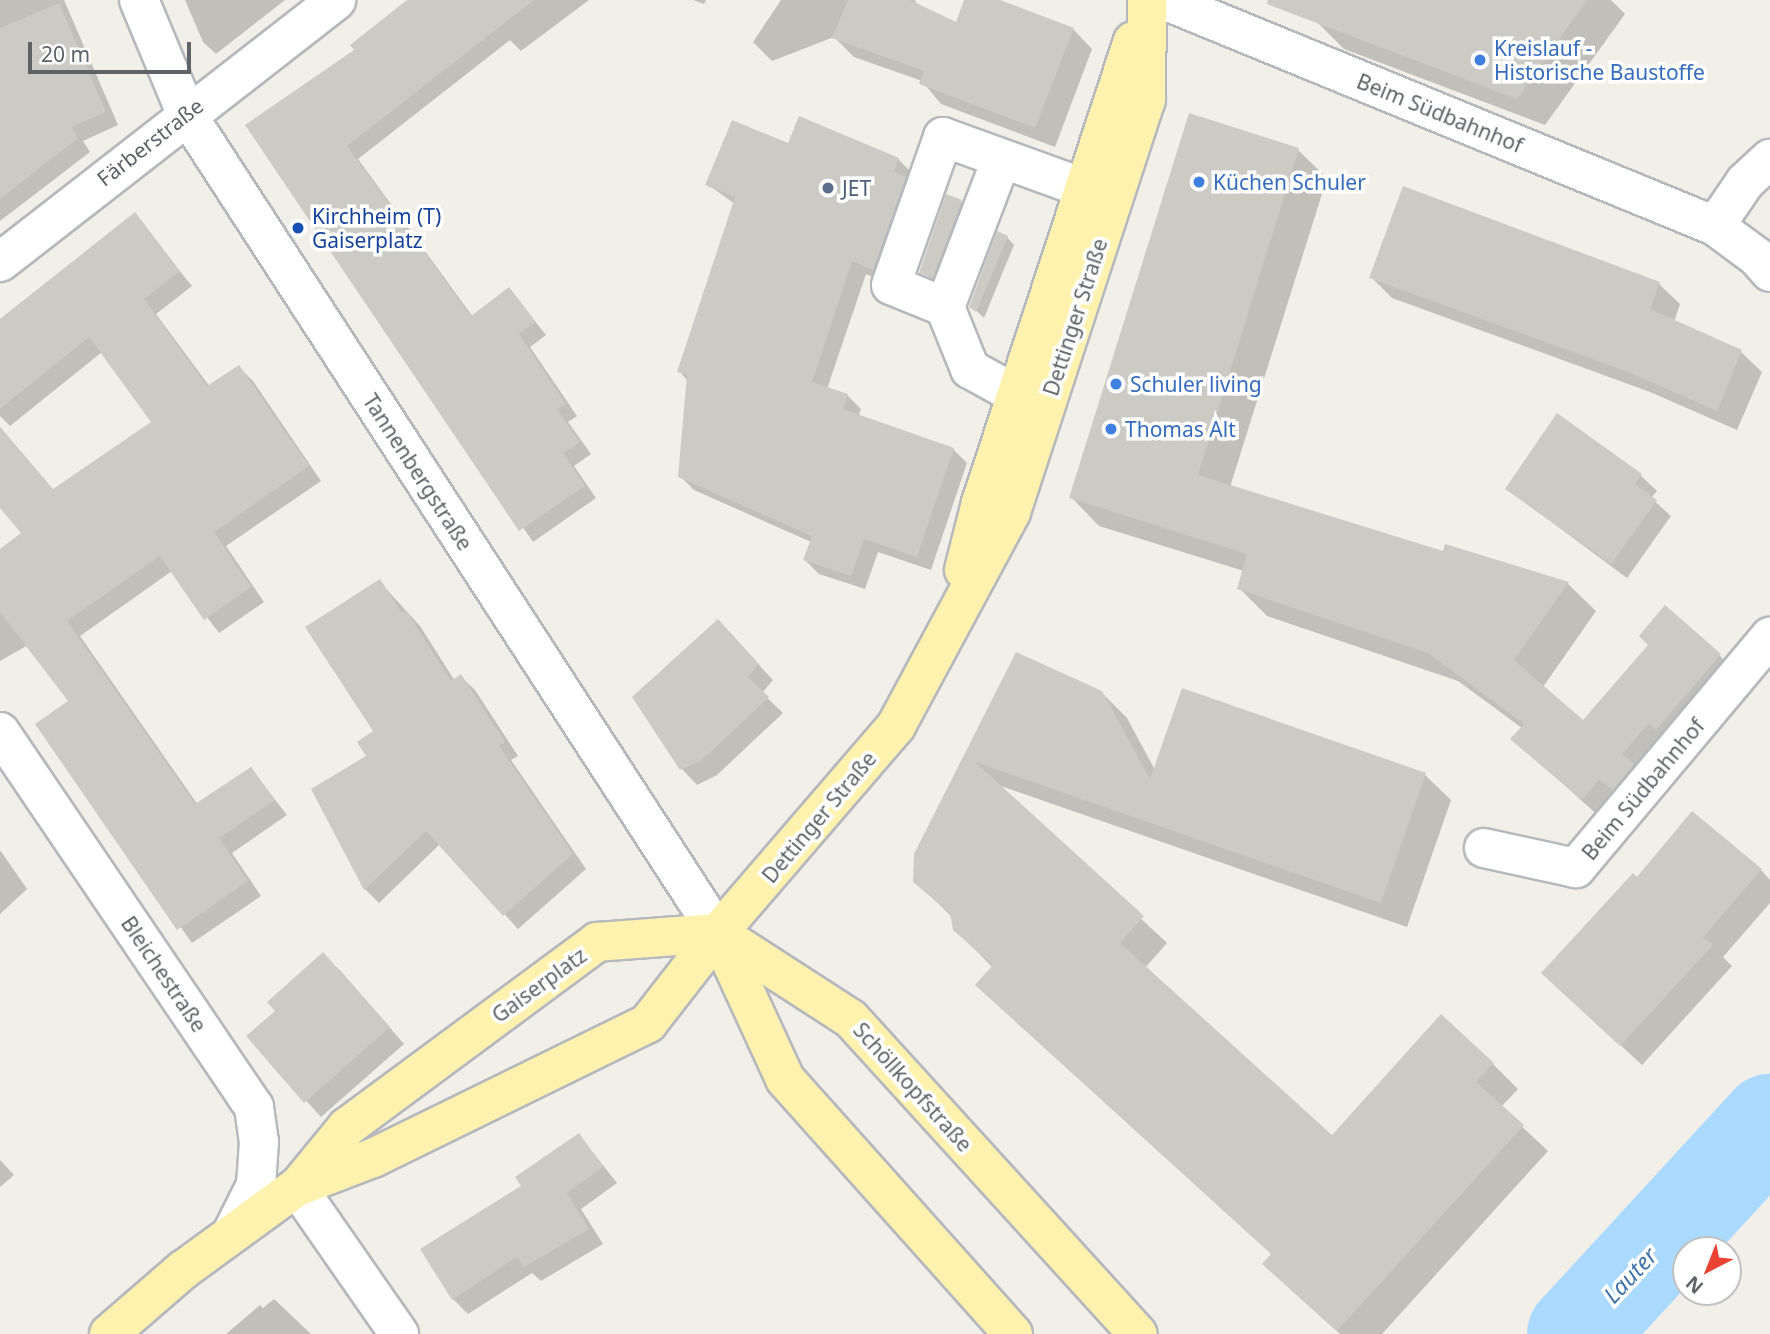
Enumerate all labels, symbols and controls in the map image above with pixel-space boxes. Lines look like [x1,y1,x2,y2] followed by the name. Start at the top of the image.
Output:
[32,28,194,72] scale bar
[1494,35,1705,85] place label: Kreislauf - Historische Baustoffe
[41,40,90,68] text: 20 m
[1472,52,1488,68] marker: Kreislauf - Historische Baustoffe
[1353,68,1527,158] street label: Beim Südbahnhof
[92,93,208,191] street label: Färberstraße
[1213,169,1366,195] place label: Küchen Schuler
[1191,174,1207,190] marker: Küchen Schuler
[842,175,871,201] place label: JET
[820,180,836,196] marker: JET
[312,203,441,253] place label: Kirchheim (T) Gaiserplatz
[290,220,306,236] marker: Kirchheim (T) Gaiserplatz
[1038,235,1112,399] street label: Dettinger Straße
[1130,371,1262,397] place label: Schuler living
[1108,376,1124,392] marker: Schuler living
[358,389,478,555] street label: Tannenbergstraße
[1125,416,1236,442] place label: Thomas Alt
[1103,421,1119,437] marker: Thomas Alt
[1576,713,1710,865] street label: Beim Südbahnhof
[757,746,881,888] street label: Dettinger Straße
[116,911,212,1037] street label: Bleichestraße
[487,942,591,1028] street label: Gaiserplatz
[848,1017,978,1157] street label: Schöllkopfstraße
[1672,1236,1742,1306] north arrow
[1598,1242,1662,1308] water label: Lauter
[1680,1270,1709,1300] text: N

